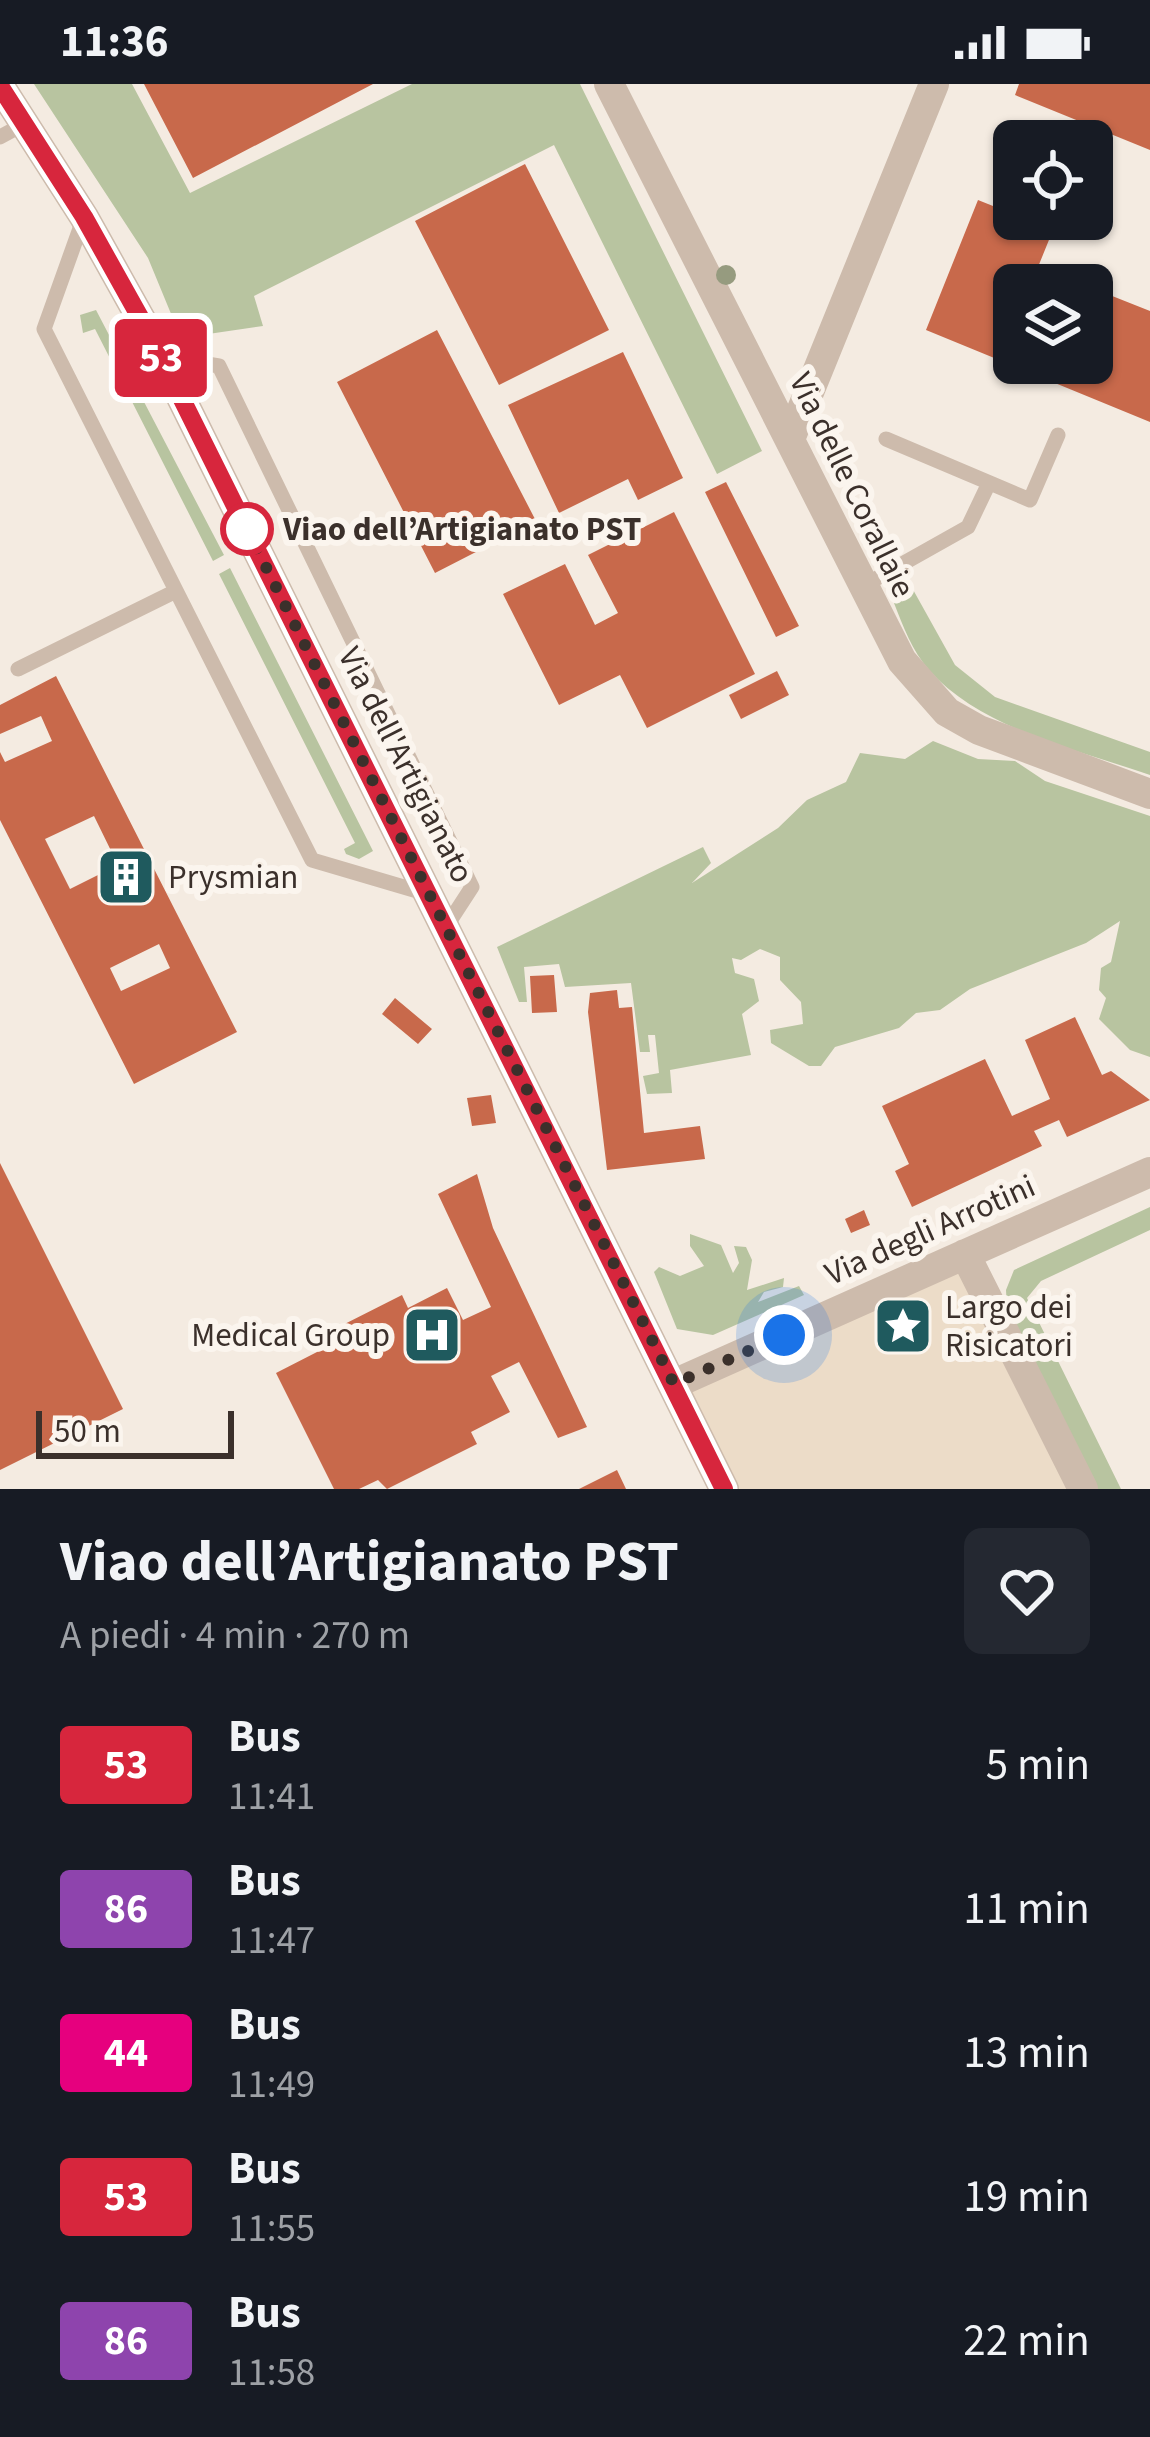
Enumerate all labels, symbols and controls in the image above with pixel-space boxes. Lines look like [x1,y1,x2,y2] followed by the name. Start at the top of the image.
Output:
[60,10,169,74] text: 11:36
[993,120,1113,384] map controls
[993,120,1113,240] button: locate
[993,264,1113,384] button: layers
[107,319,215,397] line badge: 53
[139,328,183,388] text: 53
[777,365,927,605] street label: Via delle Corallaie
[222,504,272,554] marker: Viao dell’Artigianato PST
[282,506,641,553] place label: Viao dell’Artigianato PST
[326,639,486,891] street label: Via dell'Artigianato
[95,846,157,908] building icon: Prysmian
[168,854,298,901] place label: Prysmian
[817,1163,1043,1297] street label: Via degli Arrotini
[945,1284,1073,1369] place label: Largo dei Risicatori
[872,1295,934,1357] place icon: Largo dei Risicatori
[401,1304,463,1366] hospital icon: Medical Group
[754,1305,814,1365] your location
[191,1312,390,1359] place label: Medical Group
[36,1405,234,1458] scale bar
[54,1408,121,1455] text: 50 m
[60,1522,679,1603] text: Viao dell’Artigianato PST
[964,1528,1090,1654] button: heart
[60,1608,410,1664] text: A piedi · 4 min · 270 m
[228,1705,301,1769] text: Bus
[986,1733,1090,1797] text: 5 min
[104,1735,148,1795] text: 53
[228,1769,315,1825] text: 11:41
[228,1849,301,1913] text: Bus
[963,1877,1090,1941] text: 11 min
[104,1879,148,1939] text: 86
[228,1913,315,1969] text: 11:47
[228,1993,301,2057] text: Bus
[963,2021,1090,2085] text: 13 min
[104,2023,148,2083] text: 44
[228,2057,315,2113] text: 11:49
[228,2137,301,2201] text: Bus
[963,2165,1090,2229] text: 19 min
[104,2167,148,2227] text: 53
[228,2201,315,2257] text: 11:55
[228,2281,301,2345] text: Bus
[963,2309,1090,2373] text: 22 min
[104,2311,148,2371] text: 86
[228,2345,315,2401] text: 11:58

